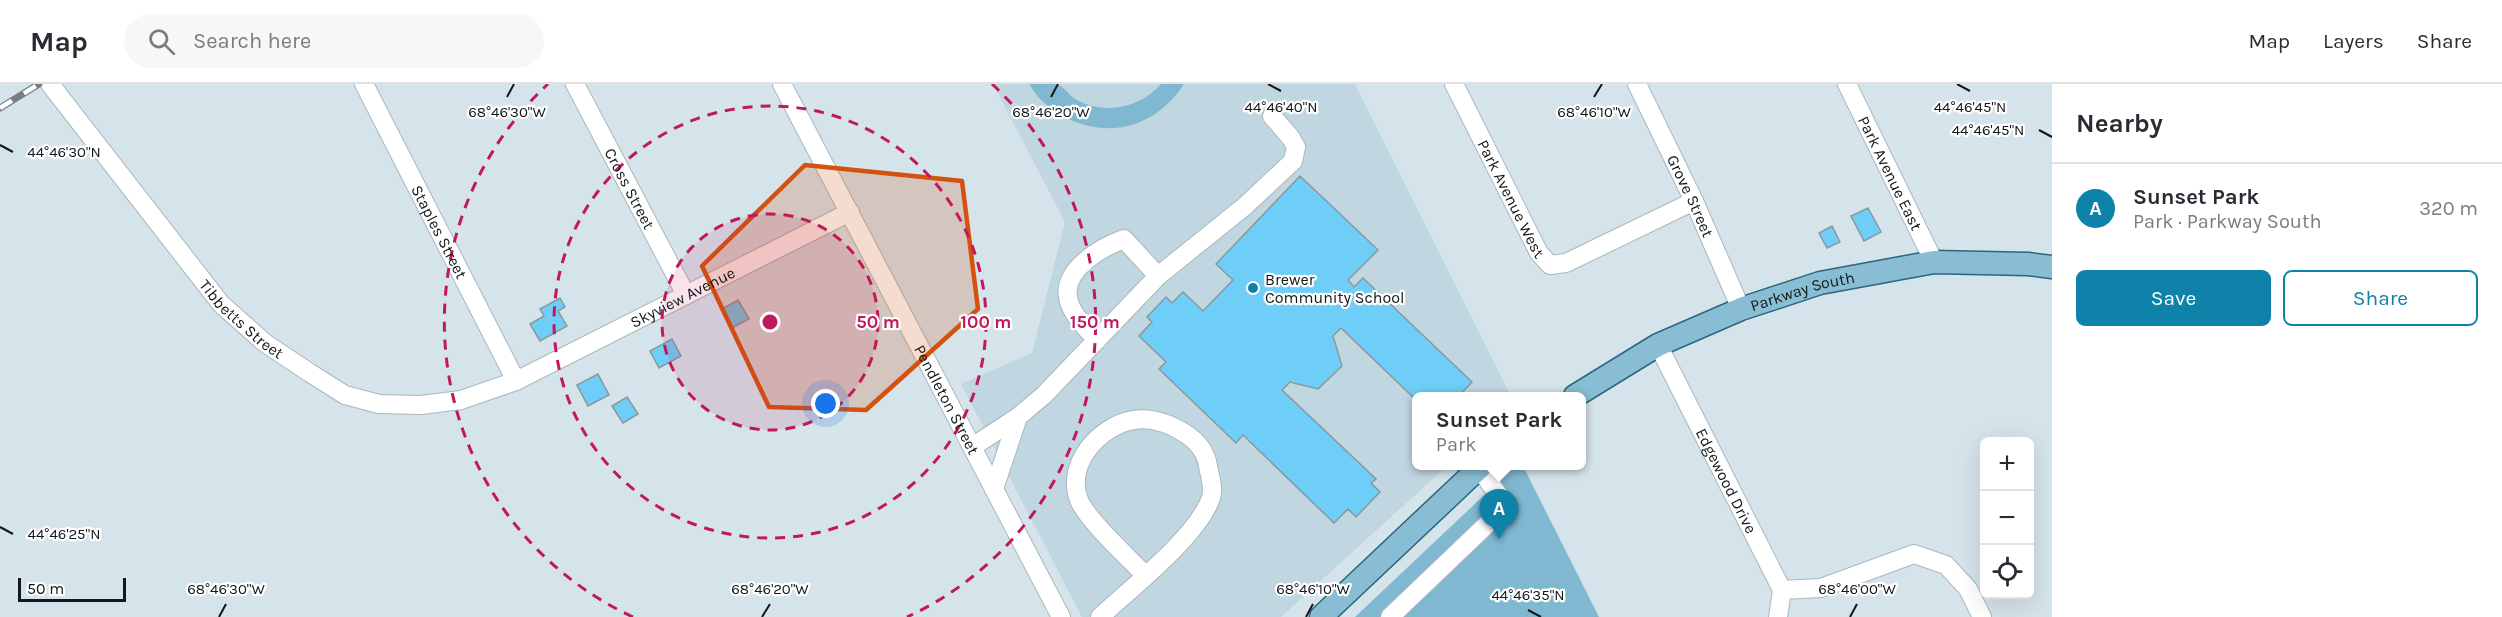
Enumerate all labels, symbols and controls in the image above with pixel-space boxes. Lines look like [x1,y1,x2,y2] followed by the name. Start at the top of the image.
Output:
[124,14,544,68] search box
[30,25,88,58] text: Map
[145,25,178,58] icon: search
[193,28,311,54] text: Search here
[2248,29,2290,53] text: Map
[2323,29,2384,53] text: Layers
[2417,29,2472,53] text: Share
[1245,98,1317,116] text: 44°46'40"N
[1934,98,2006,116] text: 44°46'45"N
[468,103,546,121] text: 68°46'30"W
[1012,103,1090,121] text: 68°46'20"W
[1557,103,1631,121] text: 68°46'10"W
[2076,108,2163,139] text: Nearby
[1854,113,1926,233] street label: Park Avenue East
[1952,121,2024,139] text: 44°46'45"N
[1474,136,1548,262] street label: Park Avenue West
[27,143,101,161] text: 44°46'30"N
[601,145,659,232] street label: Cross Street
[1663,151,1718,240] street label: Grove Street
[408,182,471,282] street label: Staples Street
[2133,184,2259,210] text: Sunset Park
[2089,197,2102,220] text: A
[2419,197,2478,220] text: 320 m
[2133,210,2322,233] text: Park · Parkway South
[627,262,738,331] street label: Skyview Avenue
[1748,267,1856,315] street label: Parkway South
[1265,270,1404,307] place label: Brewer Community School
[2076,270,2271,326] button: Save
[2283,270,2478,326] button: Share
[196,275,287,362] street label: Tibbetts Street
[1246,281,1260,295] marker: Brewer Community School
[856,311,900,333] text: 50 m
[961,311,1011,333] text: 100 m
[1070,311,1120,333] text: 150 m
[760,312,780,332] centre of rings
[911,341,984,457] street label: Pendleton Street
[811,389,840,418] your location
[1412,392,1586,470] popup
[1436,407,1562,433] text: Sunset Park
[1692,425,1761,536] street label: Edgewood Drive
[1436,433,1476,456] text: Park
[1980,437,2034,599] map controls
[1980,437,2034,491] button: +
[1480,490,1518,539] pin: A
[1980,491,2034,545] button: −
[28,525,100,543] text: 44°46'25"N
[1980,545,2034,599] button: locate
[18,575,126,602] scale bar
[27,579,64,598] text: 50 m
[187,580,265,598] text: 68°46'30"W
[731,580,809,598] text: 68°46'20"W
[1276,580,1350,598] text: 68°46'10"W
[1818,580,1896,598] text: 68°46'00"W
[1491,586,1565,604] text: 44°46'35"N

